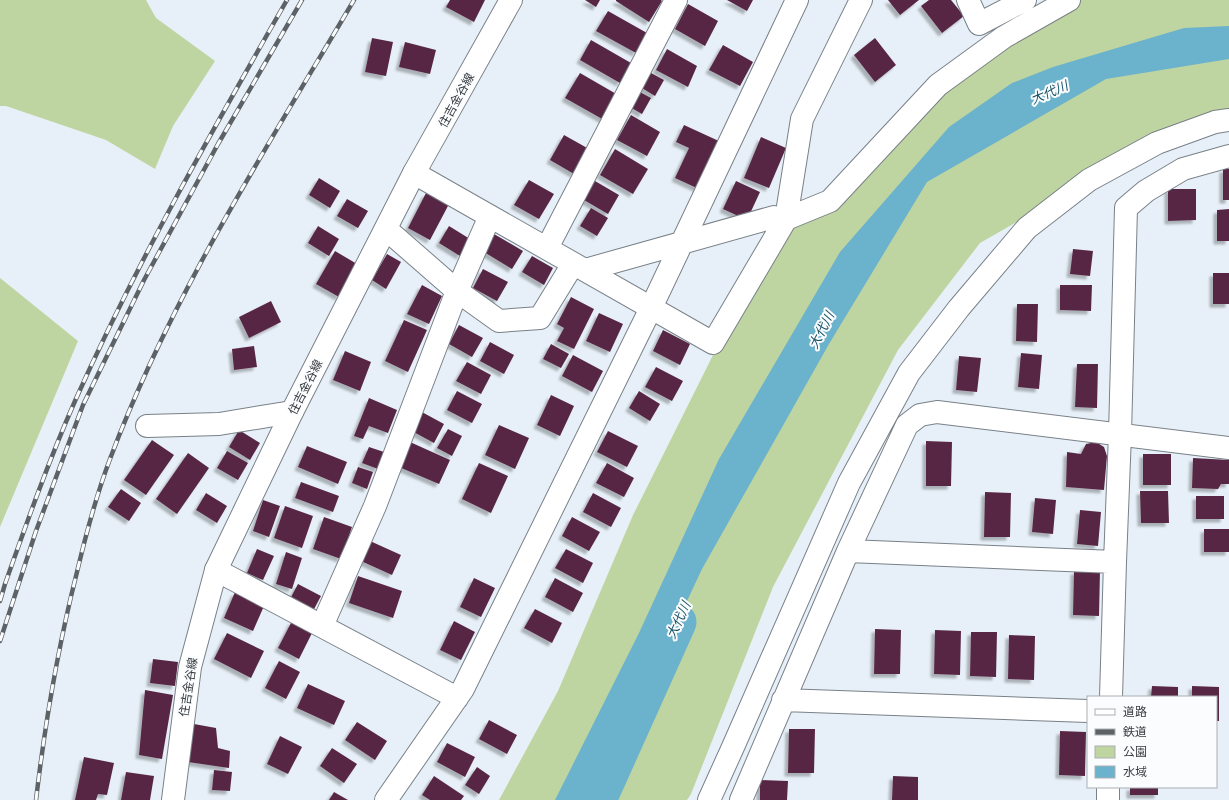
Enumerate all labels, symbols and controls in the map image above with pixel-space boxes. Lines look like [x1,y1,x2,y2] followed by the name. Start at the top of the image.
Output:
[435,70,477,130] street label: 住吉金谷線
[1028,76,1072,107] water label: 大代川
[805,307,838,351] water label: 大代川
[285,357,325,417] street label: 住吉金谷線
[663,597,694,641] water label: 大代川
[176,656,200,718] street label: 住吉金谷線
[1087,696,1217,788] legend
[1123,704,1147,719] text: 道路
[1123,724,1147,739] text: 鉄道
[1123,744,1147,759] text: 公園
[1123,764,1147,779] text: 水域

